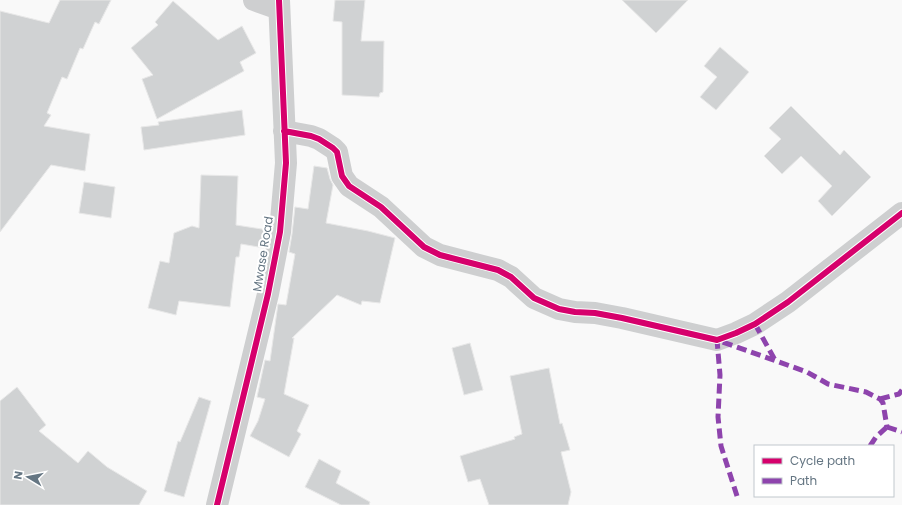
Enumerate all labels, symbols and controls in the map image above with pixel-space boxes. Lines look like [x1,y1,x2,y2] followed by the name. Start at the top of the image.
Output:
[248,215,277,293] street label: Mwase Road
[754,445,894,497] legend
[790,452,855,469] text: Cycle path
[8,457,48,497] north arrow
[10,470,27,481] text: N
[790,472,817,489] text: Path

